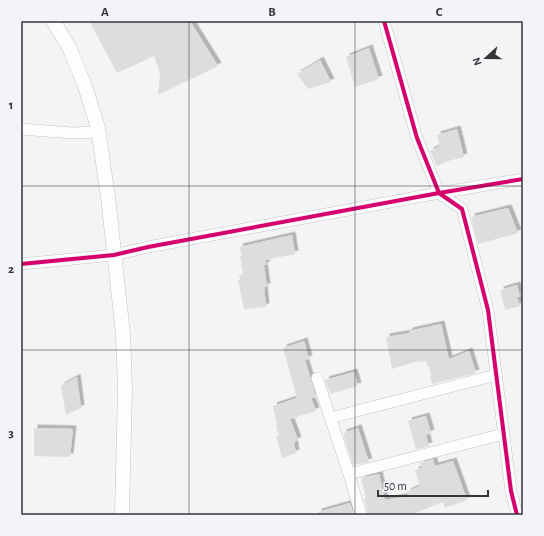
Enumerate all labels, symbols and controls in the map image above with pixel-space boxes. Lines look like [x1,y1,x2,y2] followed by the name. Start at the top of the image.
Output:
[101,6,109,19] text: A
[268,6,276,19] text: B
[436,6,443,19] text: C
[466,38,506,78] north arrow
[471,56,484,67] text: N
[9,99,13,112] text: 1
[8,263,14,276] text: 2
[8,427,14,440] text: 3
[378,472,488,498] scale bar
[384,480,407,492] text: 50 m

